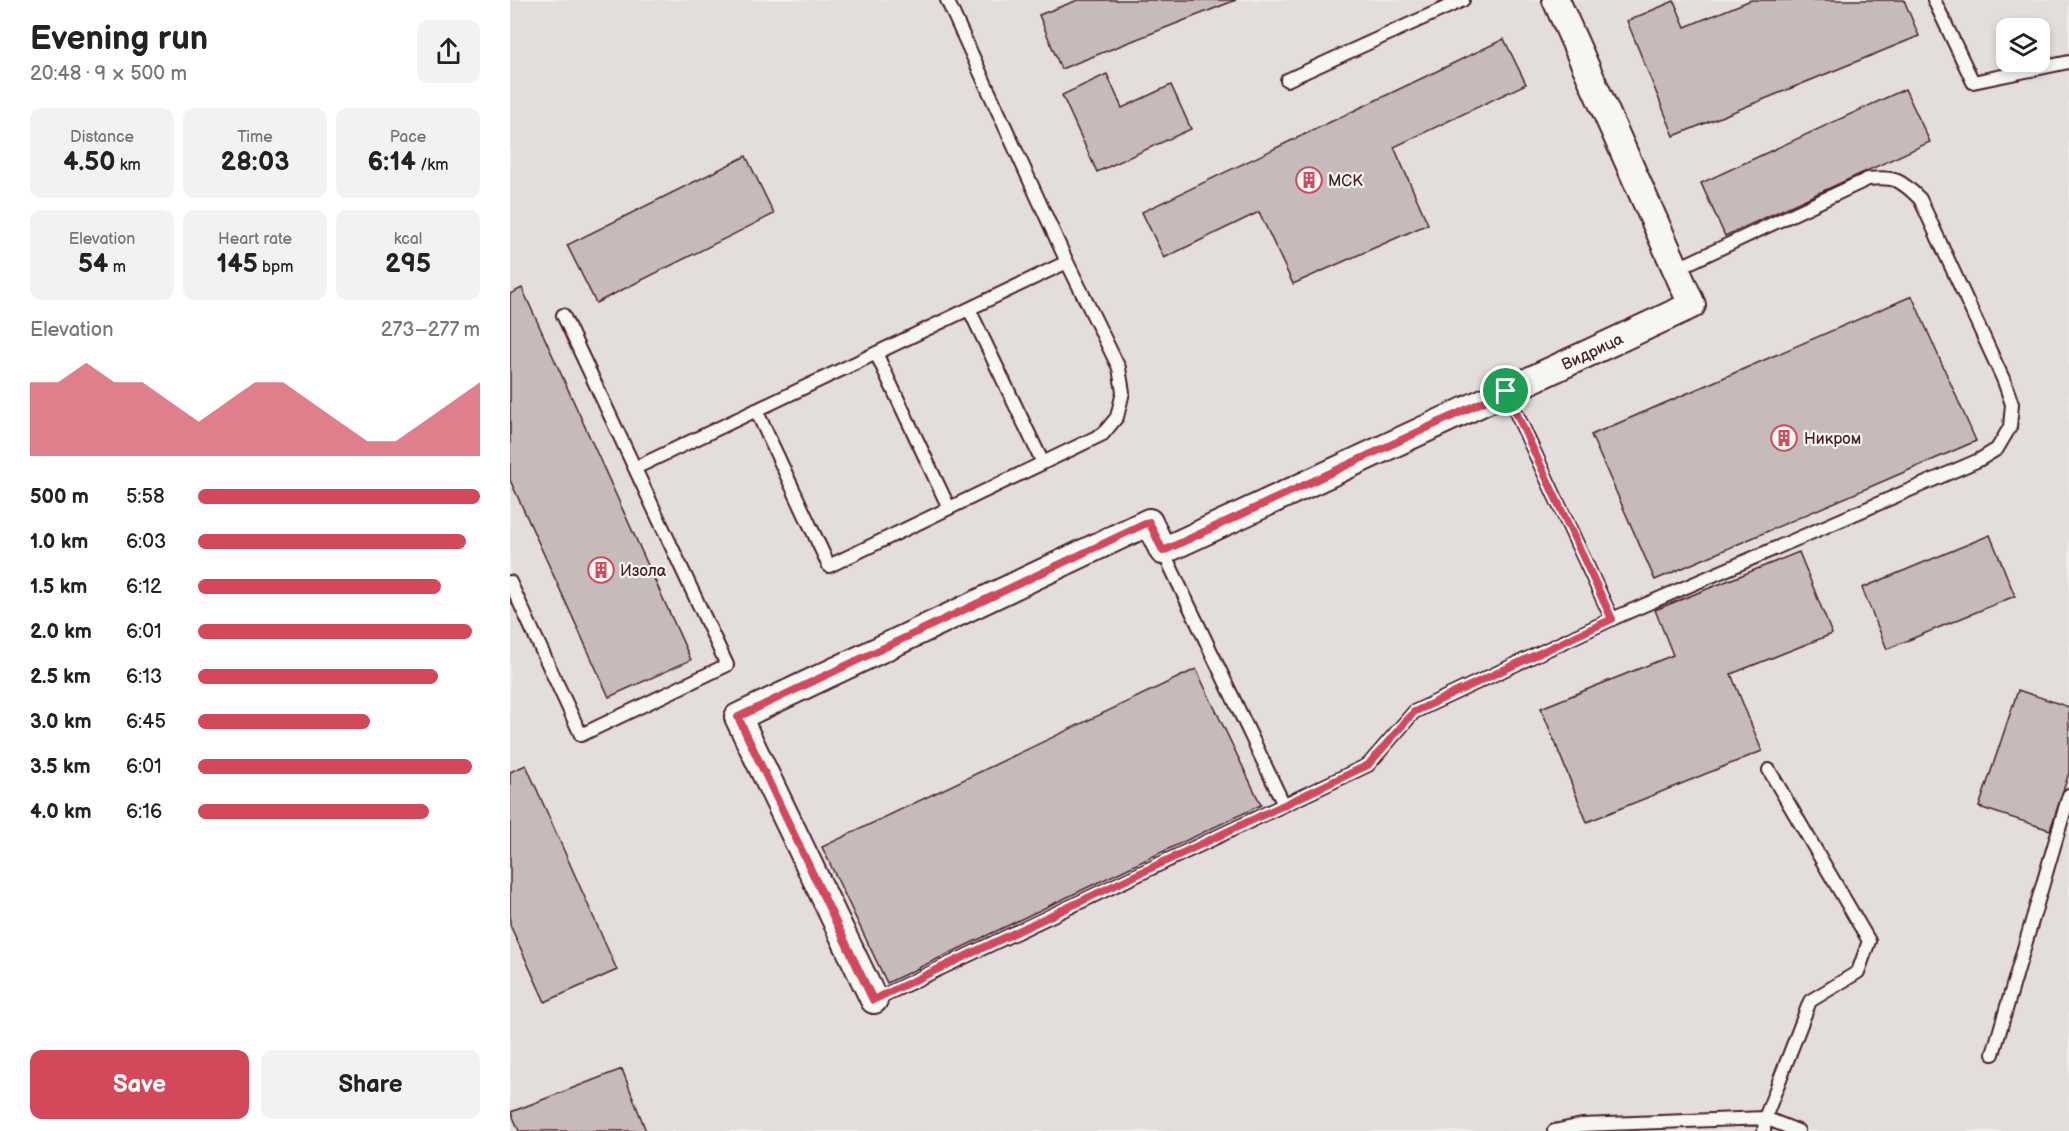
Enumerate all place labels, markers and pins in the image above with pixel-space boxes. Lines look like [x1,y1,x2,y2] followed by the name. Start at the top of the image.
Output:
[1294,165,1324,195] building icon: МСК
[1328,172,1363,191] place label: МСК
[1480,365,1531,416] pin
[1769,423,1799,453] building icon: Никром
[1804,430,1861,449] place label: Никром
[586,555,616,585] building icon: Изола
[620,562,667,581] place label: Изола

